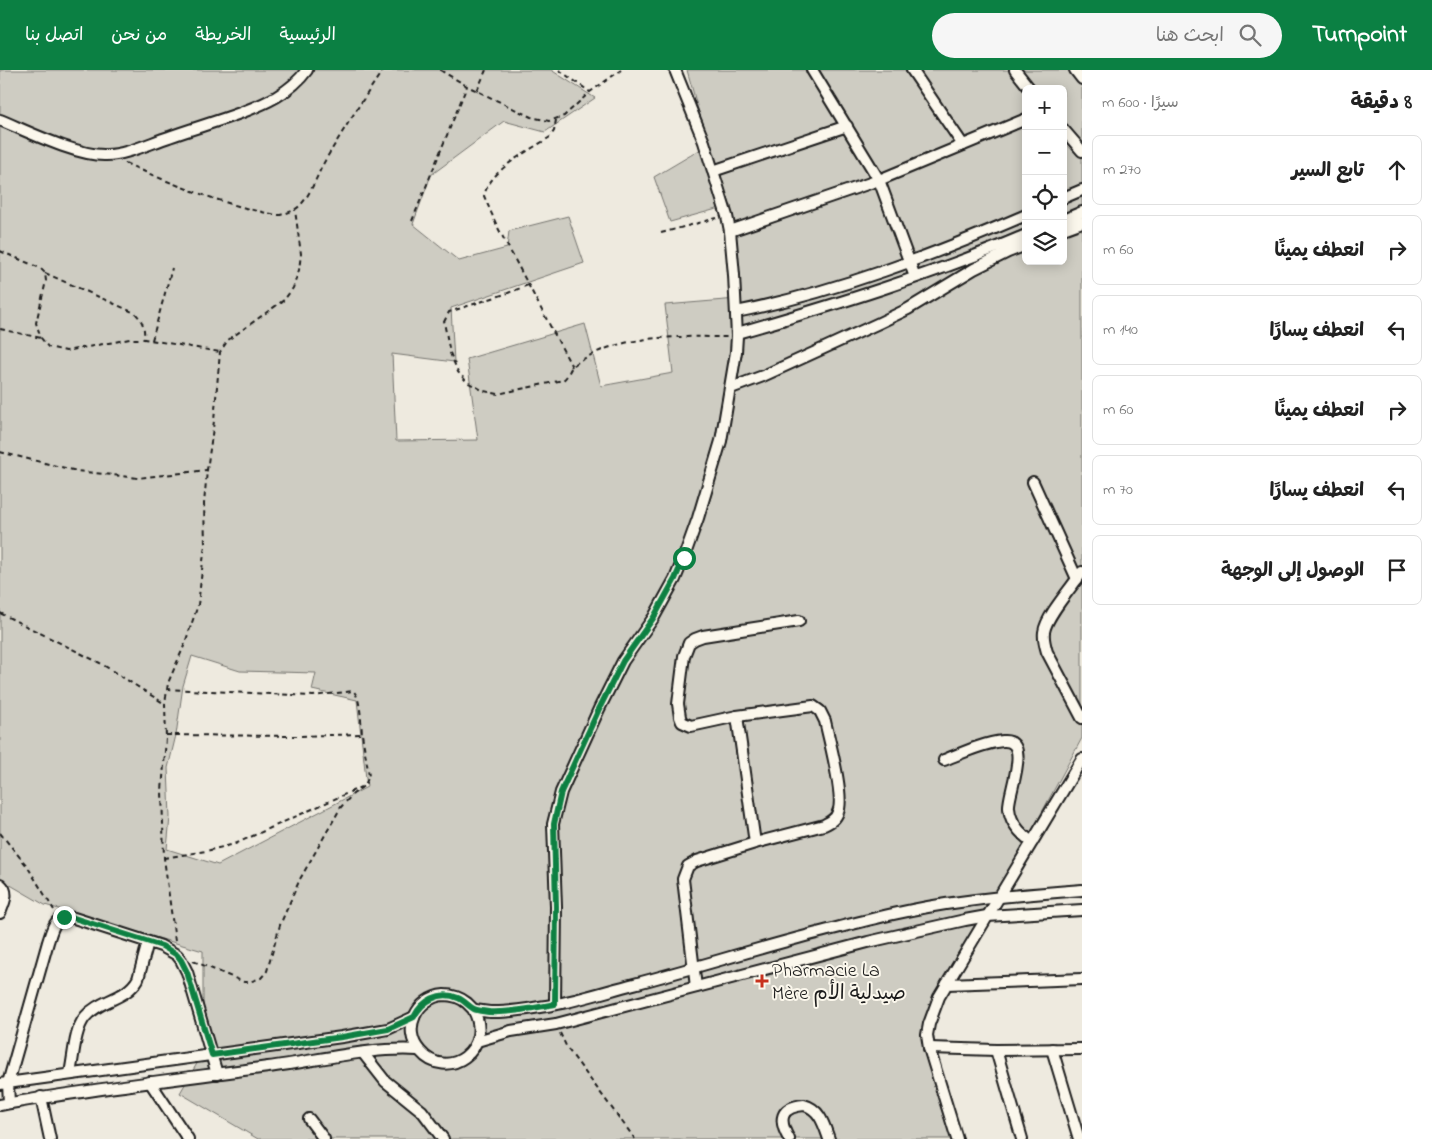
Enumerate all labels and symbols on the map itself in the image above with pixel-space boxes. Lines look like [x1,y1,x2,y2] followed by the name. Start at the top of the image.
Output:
[673,547,696,570] route start
[53,906,76,929] route end
[772,957,906,1009] place label: Pharmacie La Mère صيدلية الأم
[756,975,768,987] marker: Pharmacie La Mère صيدلية الأم

